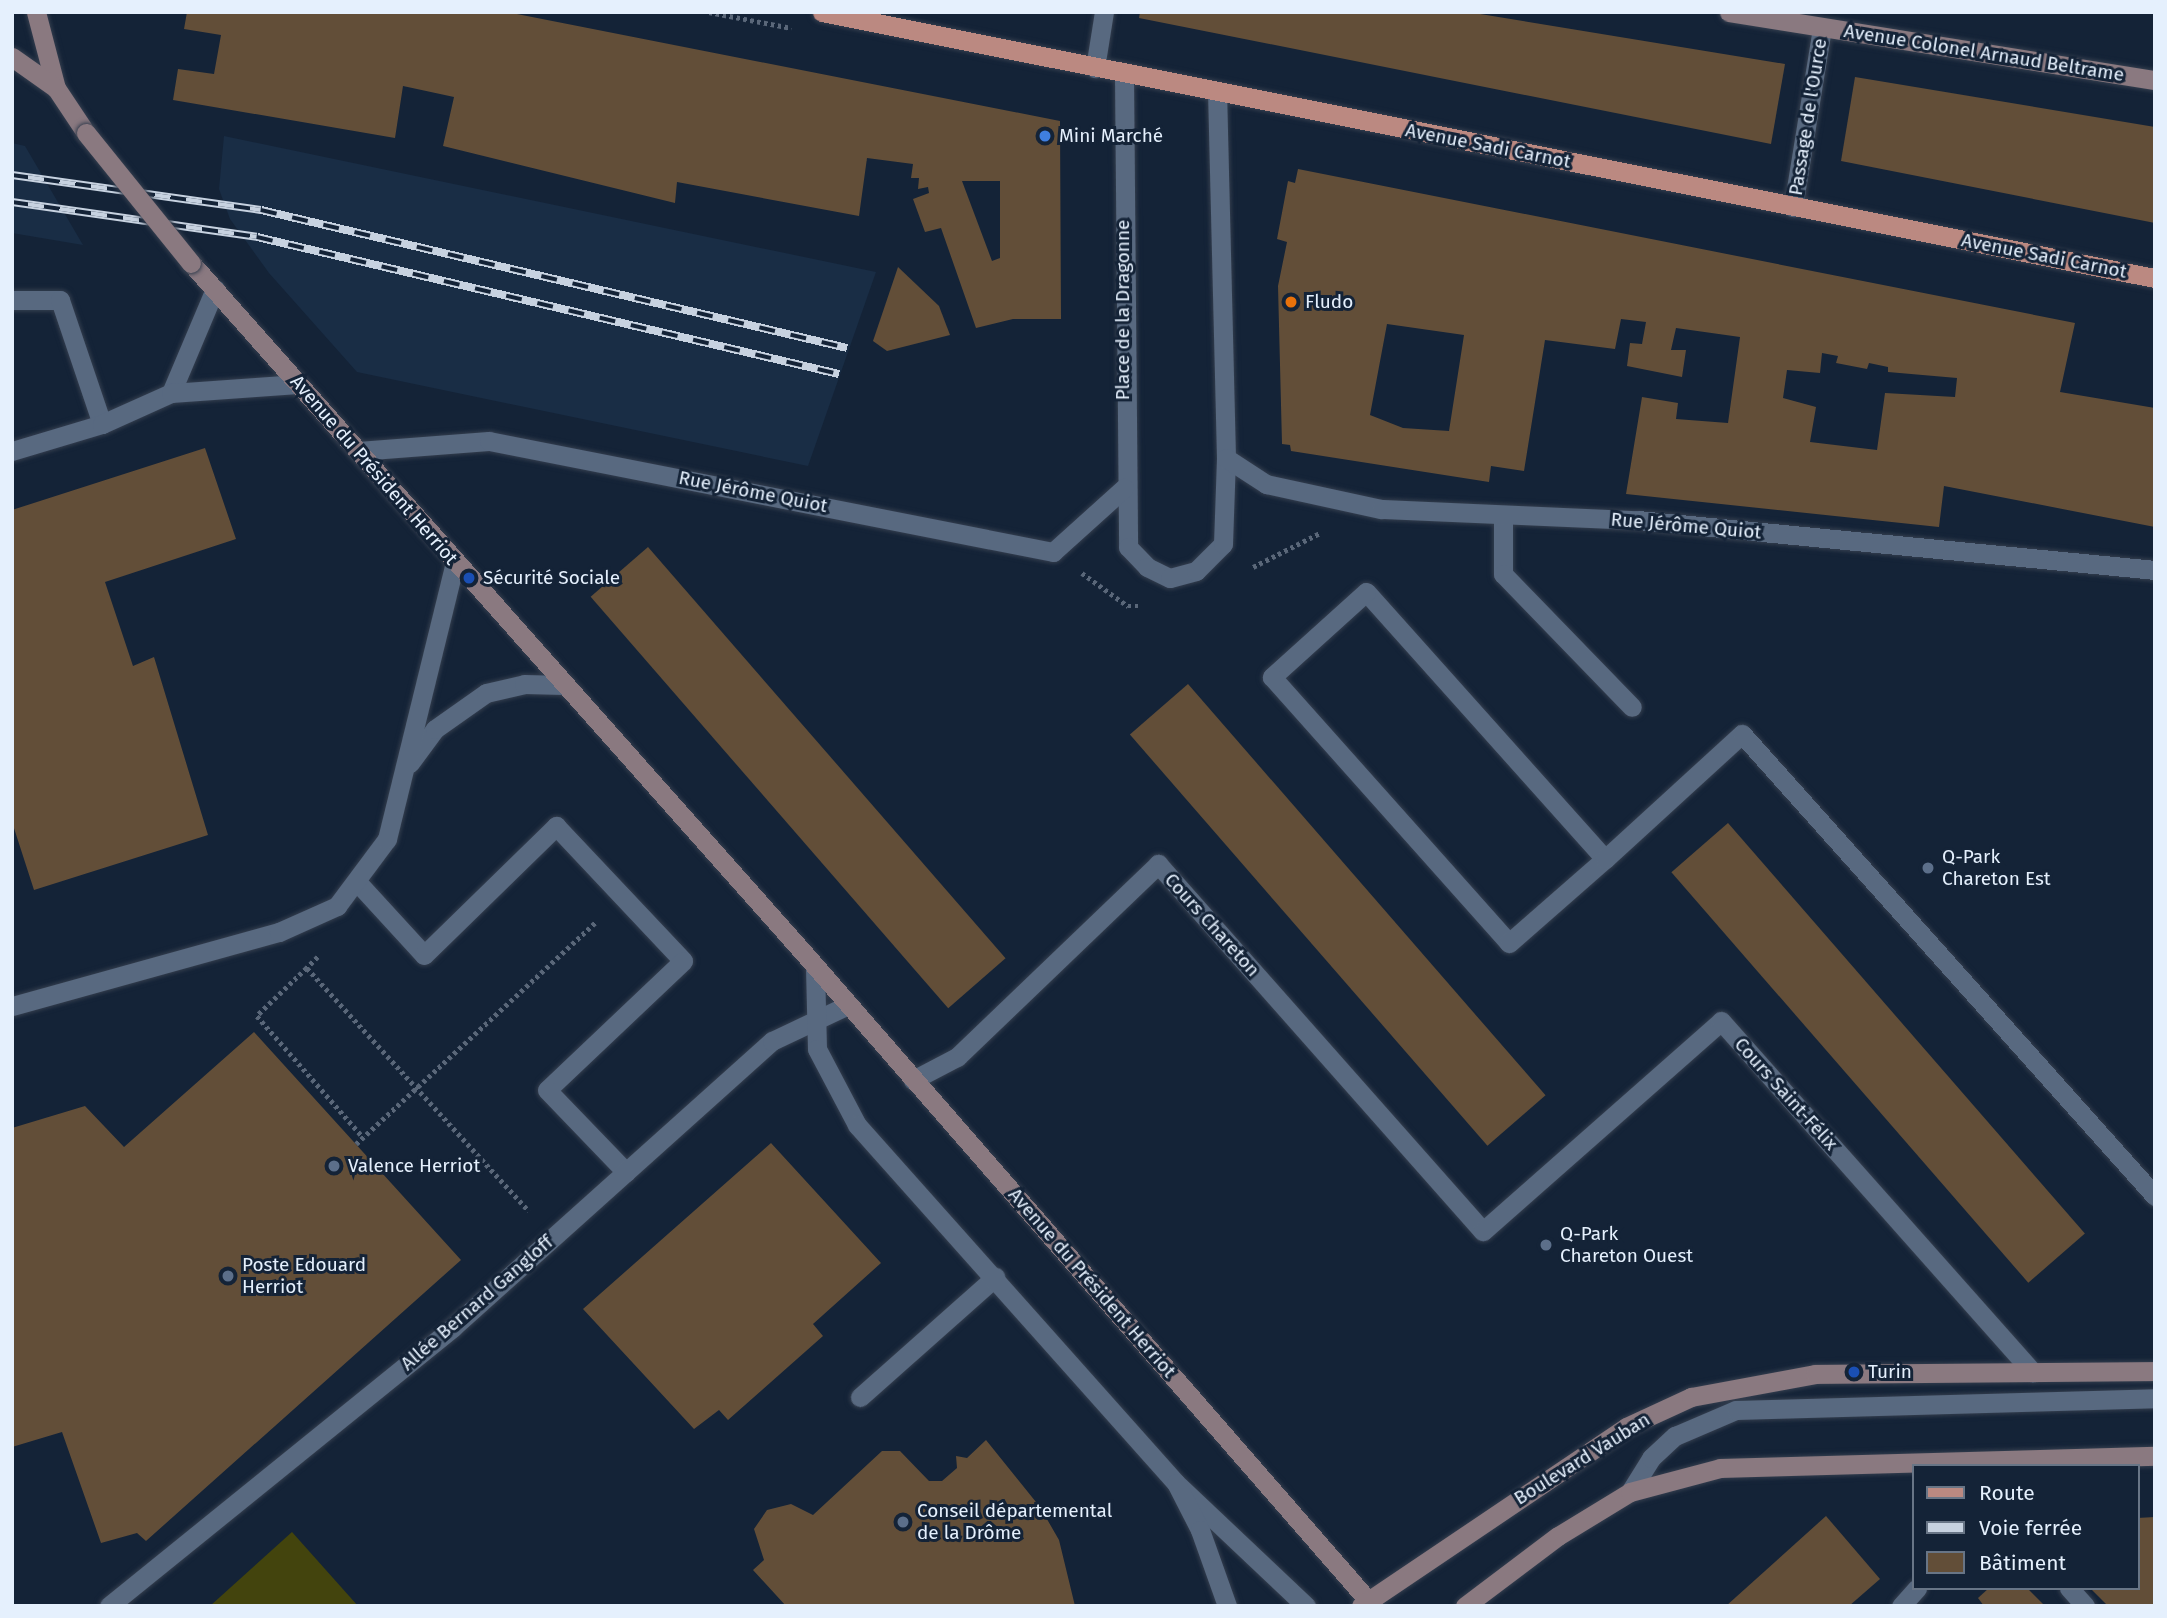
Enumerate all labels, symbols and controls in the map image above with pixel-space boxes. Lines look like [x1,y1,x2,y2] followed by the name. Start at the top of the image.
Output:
[1842,20,2126,86] street label: Avenue Colonel Arnaud Beltrame
[1784,37,1832,197] street label: Passage de l'Ource
[1403,119,1573,173] street label: Avenue Sadi Carnot
[1059,125,1163,147] place label: Mini Marché
[1037,128,1053,144] marker: Mini Marché
[1112,220,1134,400] street label: Place de la Dragonne
[1959,229,2129,283] street label: Avenue Sadi Carnot
[1305,291,1353,313] place label: Fludo
[1283,294,1299,310] marker: Fludo
[286,371,462,569] street label: Avenue du Président Herriot
[677,466,829,518] street label: Rue Jérôme Quiot
[1610,508,1762,544] street label: Rue Jérôme Quiot
[483,567,620,589] place label: Sécurité Sociale
[461,570,477,586] marker: Sécurité Sociale
[1942,846,2051,890] place label: Q-Park Chareton Est
[1920,860,1936,876] marker: Q-Park Chareton Est
[1160,869,1264,981] street label: Cours Chareton
[1730,1033,1842,1155] street label: Cours Saint-Félix
[348,1155,480,1177] place label: Valence Herriot
[326,1158,342,1174] marker: Valence Herriot
[1004,1184,1180,1382] street label: Avenue du Président Herriot
[1560,1223,1693,1267] place label: Q-Park Chareton Ouest
[396,1231,558,1375] street label: Allée Bernard Gangloff
[1538,1237,1554,1253] marker: Q-Park Chareton Ouest
[242,1254,366,1298] place label: Poste Edouard Herriot
[220,1268,236,1284] marker: Poste Edouard Herriot
[1868,1361,1912,1383] place label: Turin
[1846,1364,1862,1380] marker: Turin
[1510,1408,1654,1510] street label: Boulevard Vauban
[1912,1464,2139,1590] legend
[1979,1480,2035,1506] text: Route
[917,1500,1112,1544] place label: Conseil départemental de la Drôme
[895,1514,911,1530] marker: Conseil départemental de la Drôme
[1979,1515,2082,1541] text: Voie ferrée
[1979,1550,2066,1576] text: Bâtiment

